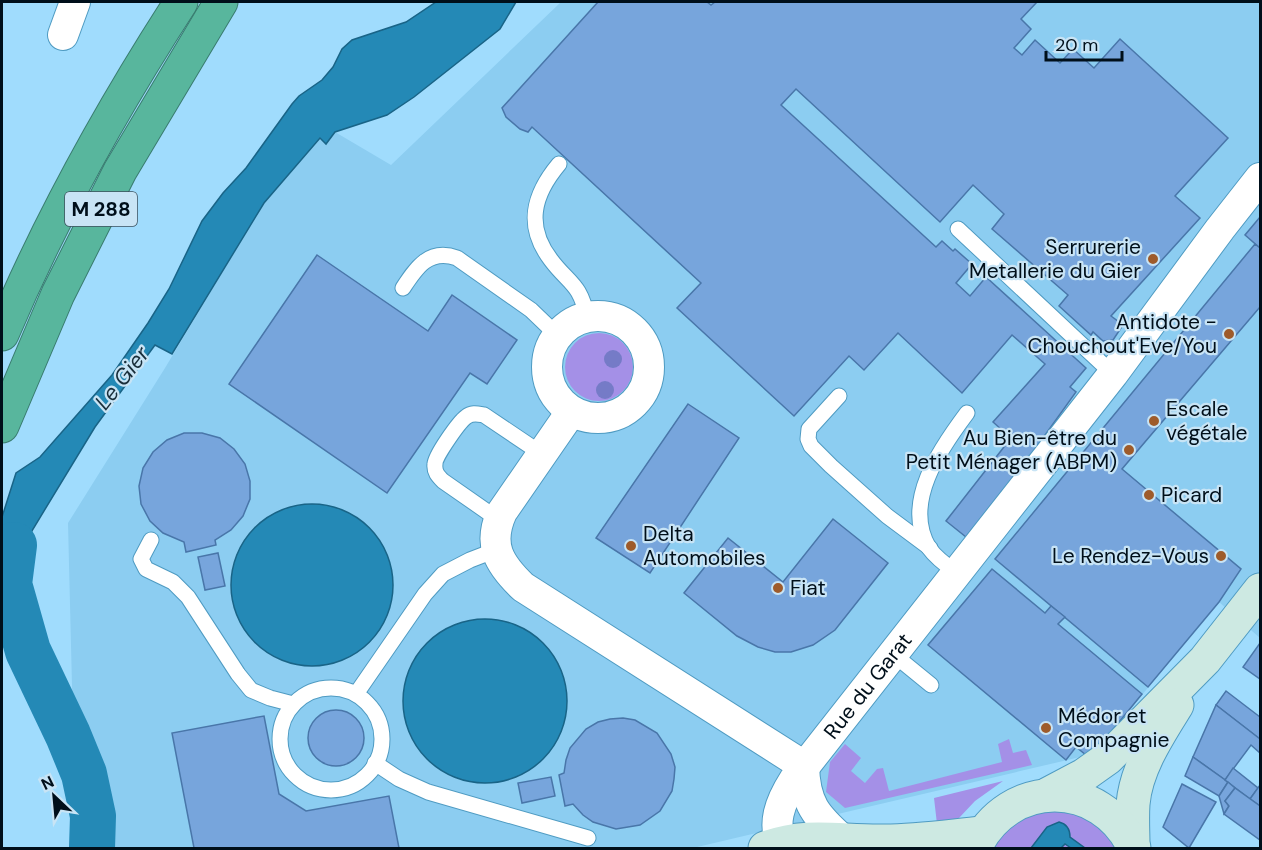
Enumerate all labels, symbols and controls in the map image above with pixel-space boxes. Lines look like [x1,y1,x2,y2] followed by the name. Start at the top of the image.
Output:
[1046,24,1122,62] scale bar
[1055,33,1098,57] text: 20 m
[65,192,137,226] road number: M 288
[969,233,1141,285] place label: Serrurerie Metallerie du Gier
[1146,252,1160,266] marker: Serrurerie Metallerie du Gier
[1027,308,1217,360] place label: Antidote - Chouchout'Eve/You
[1222,327,1236,341] marker: Antidote - Chouchout'Eve/You
[88,340,156,416] water label: Le Gier
[1166,395,1248,447] place label: Escale végétale
[1147,414,1161,428] marker: Escale végétale
[906,424,1117,476] place label: Au Bien-être du Petit Ménager (ABPM)
[1122,443,1136,457] marker: Au Bien-être du Petit Ménager (ABPM)
[1161,481,1222,509] place label: Picard
[1142,488,1156,502] marker: Picard
[643,520,766,572] place label: Delta Automobiles
[624,539,638,553] marker: Delta Automobiles
[1052,542,1209,570] place label: Le Rendez-Vous
[1214,549,1228,563] marker: Le Rendez-Vous
[790,574,826,602] place label: Fiat
[771,581,785,595] marker: Fiat
[818,627,918,745] street label: Rue du Garat
[1058,702,1170,754] place label: Médor et Compagnie
[1039,721,1053,735] marker: Médor et Compagnie
[24,766,84,826] north arrow
[38,771,57,795] text: N

